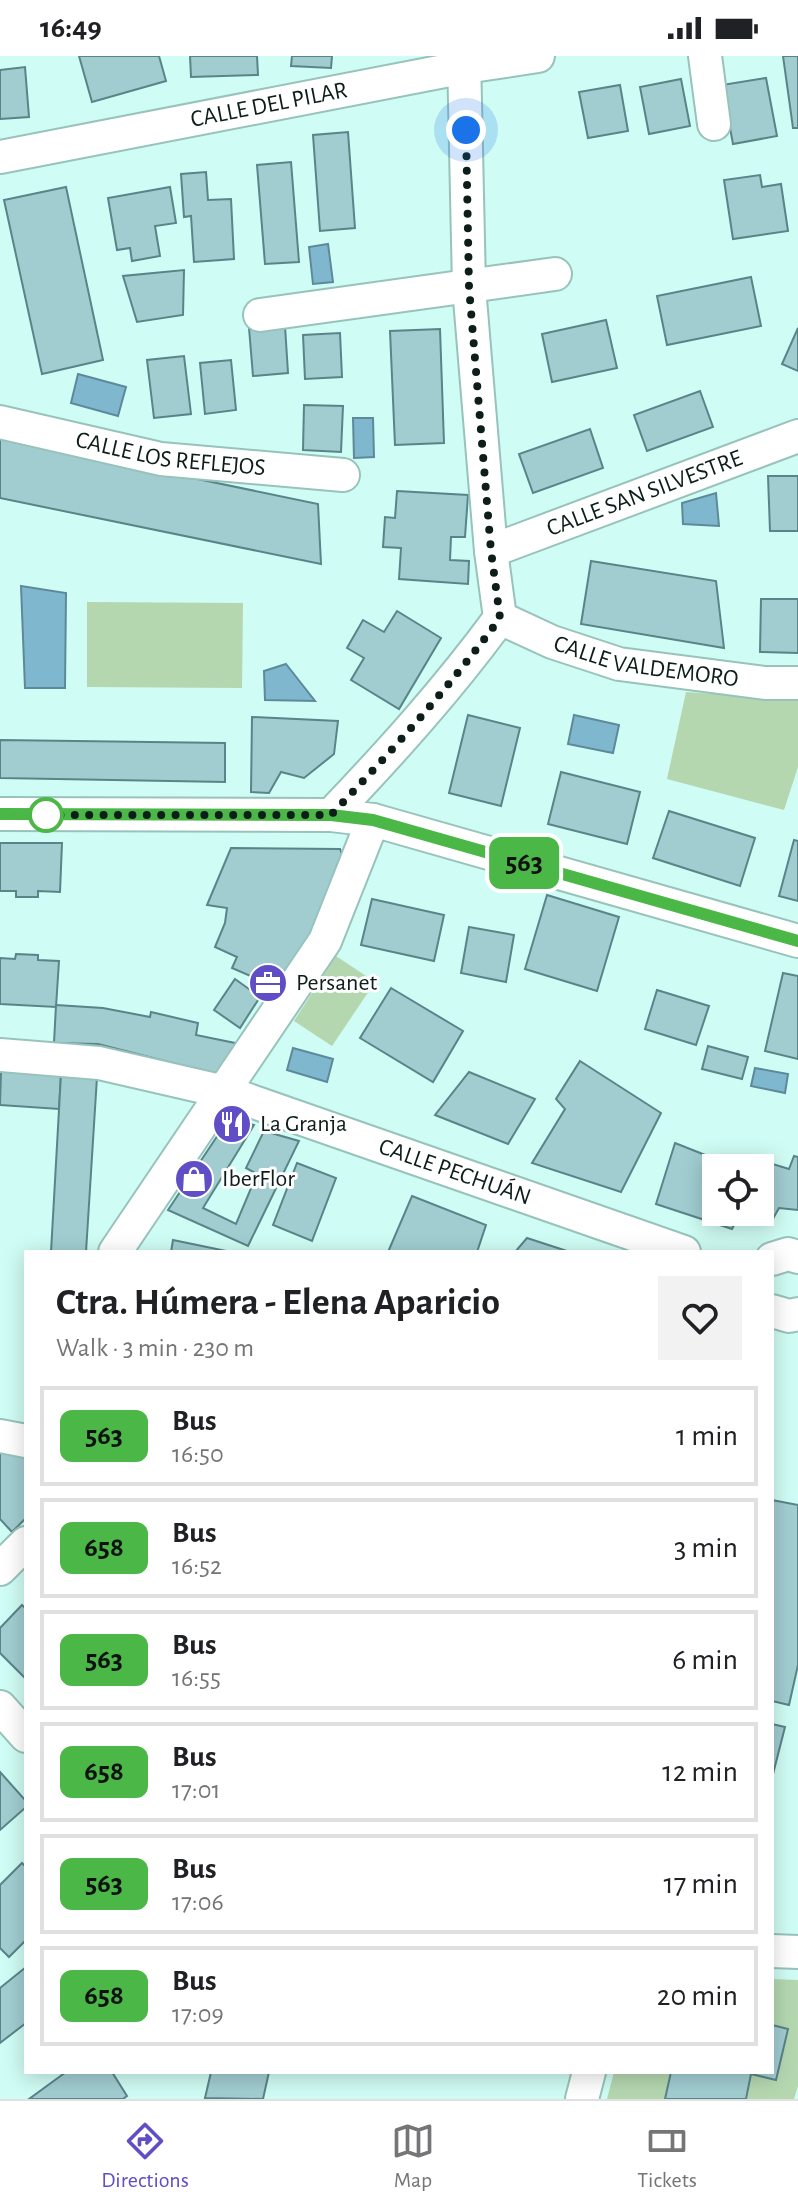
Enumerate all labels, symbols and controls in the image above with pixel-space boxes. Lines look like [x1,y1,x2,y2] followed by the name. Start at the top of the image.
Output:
[40,13,102,43] text: 16:49
[189,78,349,132] street label: CALLE DEL PILAR
[446,110,486,150] your location
[73,428,266,480] street label: CALLE LOS REFLEJOS
[544,446,746,541] street label: CALLE SAN SILVESTRE
[551,631,740,691] street label: CALLE VALDEMORO
[29,798,63,832] unlabelled marker
[478,837,570,889] line badge: 563
[505,849,543,877] text: 563
[247,962,289,1004] office icon: Persanet
[296,971,377,995] place label: Persanet
[211,1103,253,1145] restaurant icon: La Granja
[260,1112,347,1136] place label: La Granja
[376,1135,534,1210] street label: CALLE PECHUÁN
[702,1154,774,1226] map controls
[702,1154,774,1226] button: locate
[173,1158,215,1200] shop icon: IberFlor
[222,1167,295,1191] place label: IberFlor
[658,1276,742,1360] button: heart
[56,1284,500,1322] text: Ctra. Húmera - Elena Aparicio
[56,1335,254,1361] text: Walk · 3 min · 230 m
[172,1406,217,1436] text: Bus
[676,1421,738,1451] text: 1 min
[85,1422,123,1450] text: 563
[172,1441,224,1467] text: 16:50
[172,1518,217,1548] text: Bus
[674,1533,738,1563] text: 3 min
[84,1534,124,1562] text: 658
[172,1553,222,1579] text: 16:52
[172,1630,217,1660] text: Bus
[672,1645,738,1675] text: 6 min
[85,1646,123,1674] text: 563
[172,1665,221,1691] text: 16:55
[172,1742,217,1772] text: Bus
[662,1757,738,1787] text: 12 min
[84,1758,124,1786] text: 658
[172,1777,220,1803] text: 17:01
[172,1854,217,1884] text: Bus
[663,1869,738,1899] text: 17 min
[85,1870,123,1898] text: 563
[172,1889,224,1915] text: 17:06
[172,1966,217,1996] text: Bus
[657,1981,738,2011] text: 20 min
[84,1982,124,2010] text: 658
[172,2001,224,2027] text: 17:09
[101,2119,189,2193] tab: Directions
[391,2119,435,2193] tab: Map
[637,2119,697,2193] tab: Tickets

